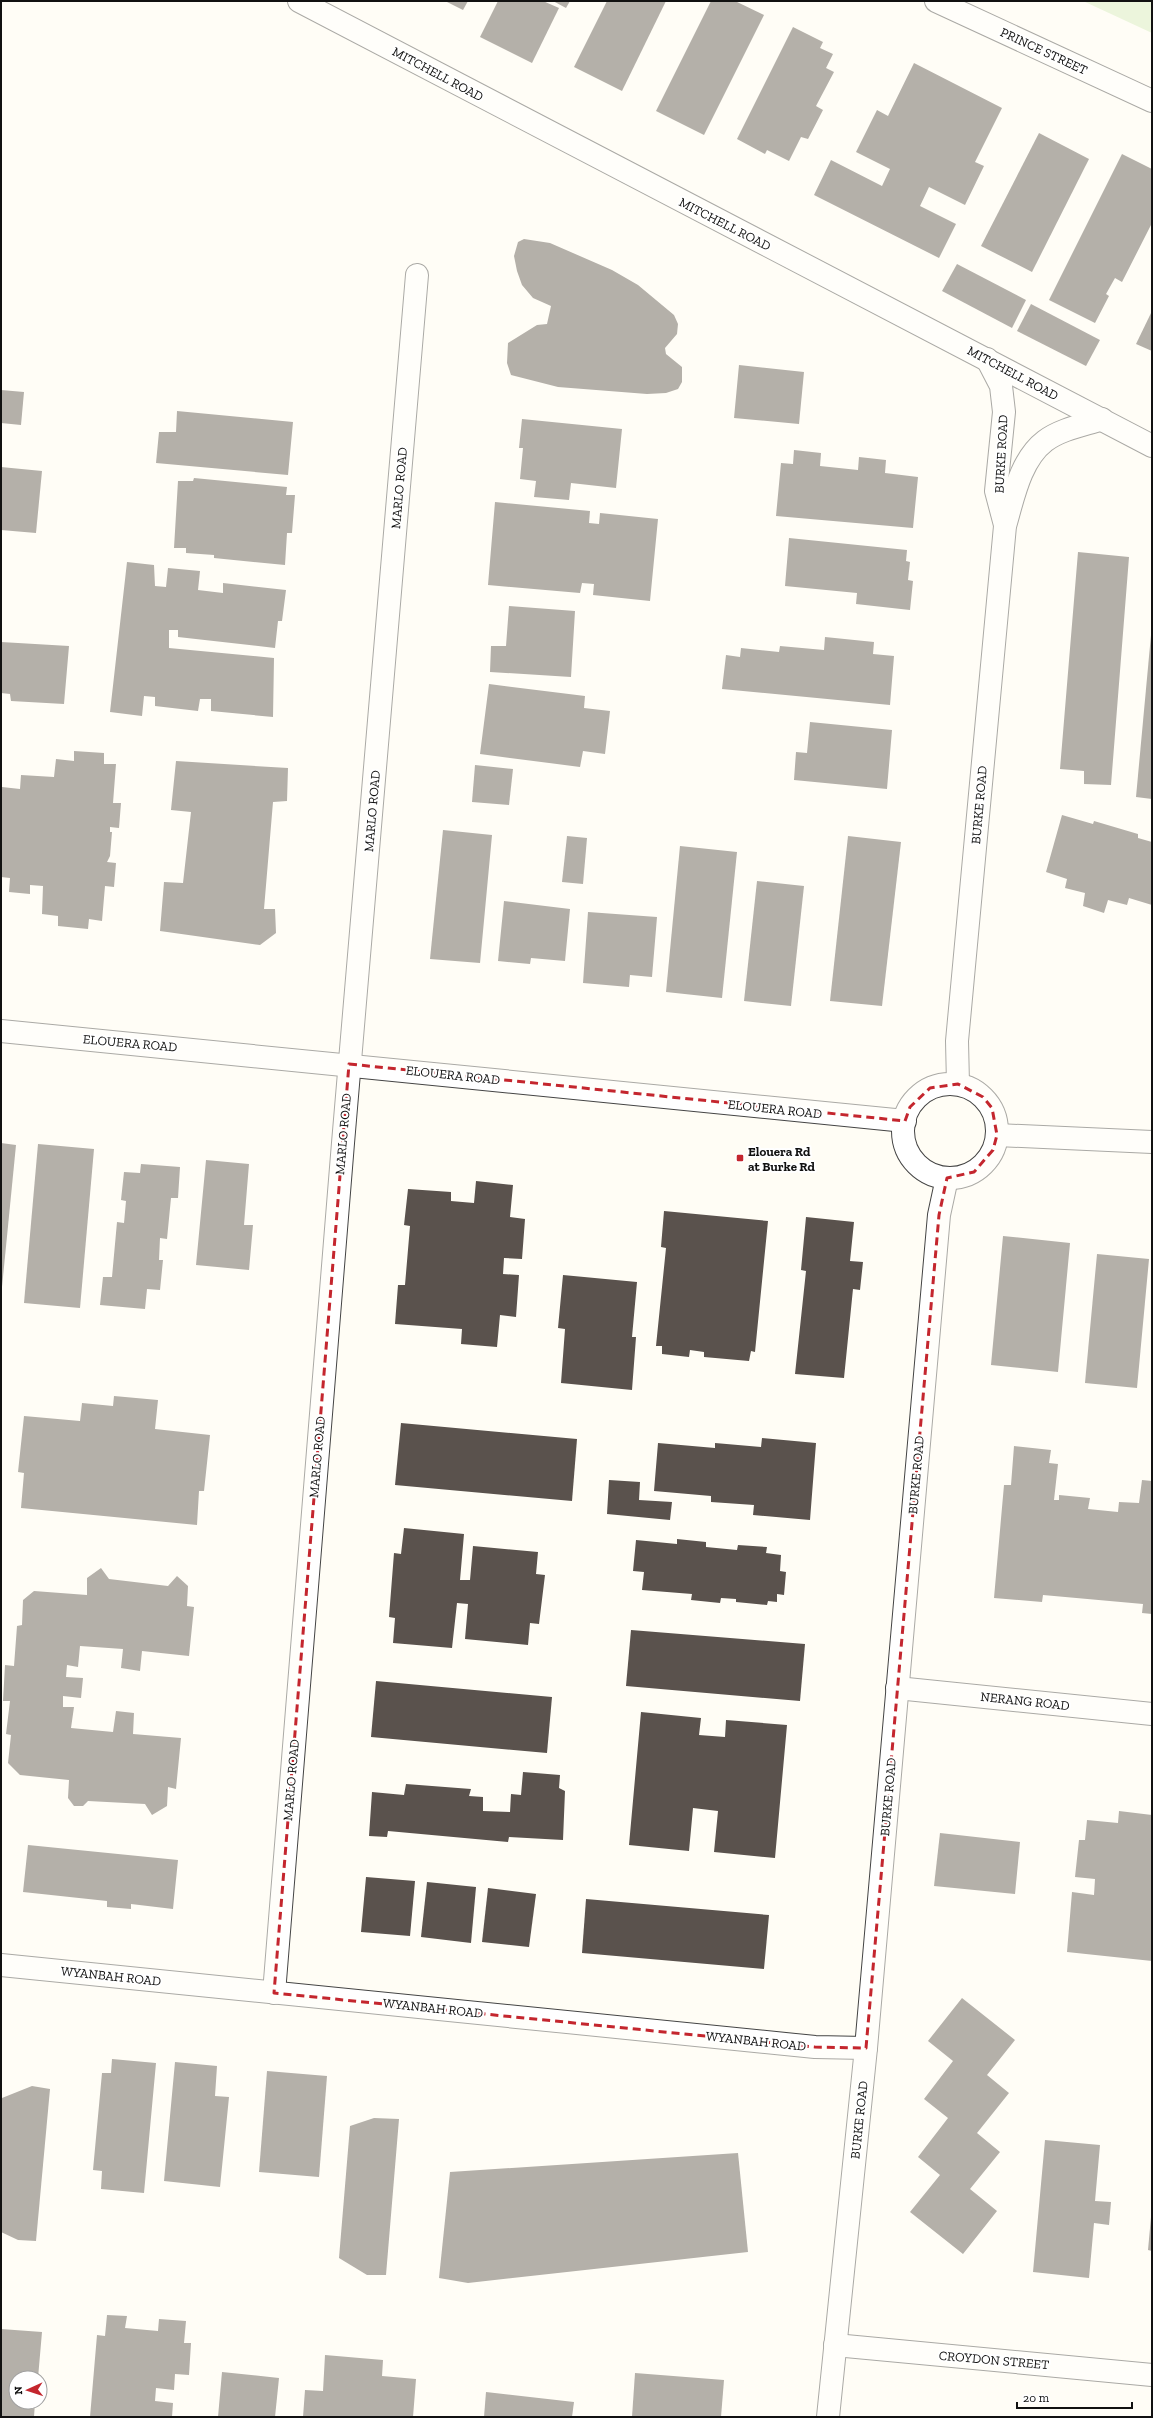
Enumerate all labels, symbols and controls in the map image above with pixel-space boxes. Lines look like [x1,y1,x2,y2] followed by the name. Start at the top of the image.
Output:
[998,24,1090,78] street label: PRINCE STREET
[390,44,486,104] street label: MITCHELL ROAD
[677,194,773,254] street label: MITCHELL ROAD
[965,343,1061,403] street label: MITCHELL ROAD
[991,414,1011,494] street label: BURKE ROAD
[388,446,410,530] street label: MARLO ROAD
[968,765,990,845] street label: BURKE ROAD
[361,769,383,853] street label: MARLO ROAD
[82,1031,178,1055] street label: ELOUERA ROAD
[405,1063,501,1087] street label: ELOUERA ROAD
[332,1092,354,1176] street label: MARLO ROAD
[727,1097,823,1121] street label: ELOUERA ROAD
[748,1144,816,1174] place label: Elouera Rd at Burke Rd
[735,1153,745,1163] marker: Elouera Rd at Burke Rd
[306,1415,328,1499] street label: MARLO ROAD
[905,1435,927,1515] street label: BURKE ROAD
[980,1689,1070,1713] street label: NERANG ROAD
[280,1738,302,1822] street label: MARLO ROAD
[877,1757,899,1837] street label: BURKE ROAD
[60,1963,162,1989] street label: WYANBAH ROAD
[382,1995,484,2021] street label: WYANBAH ROAD
[705,2028,807,2054] street label: WYANBAH ROAD
[847,2080,871,2160] street label: BURKE ROAD
[938,2348,1050,2372] street label: CROYDON STREET
[8,2370,48,2410] north arrow
[1017,2384,1132,2410] scale bar
[12,2385,25,2395] text: N
[1023,2391,1050,2405] text: 20 m

